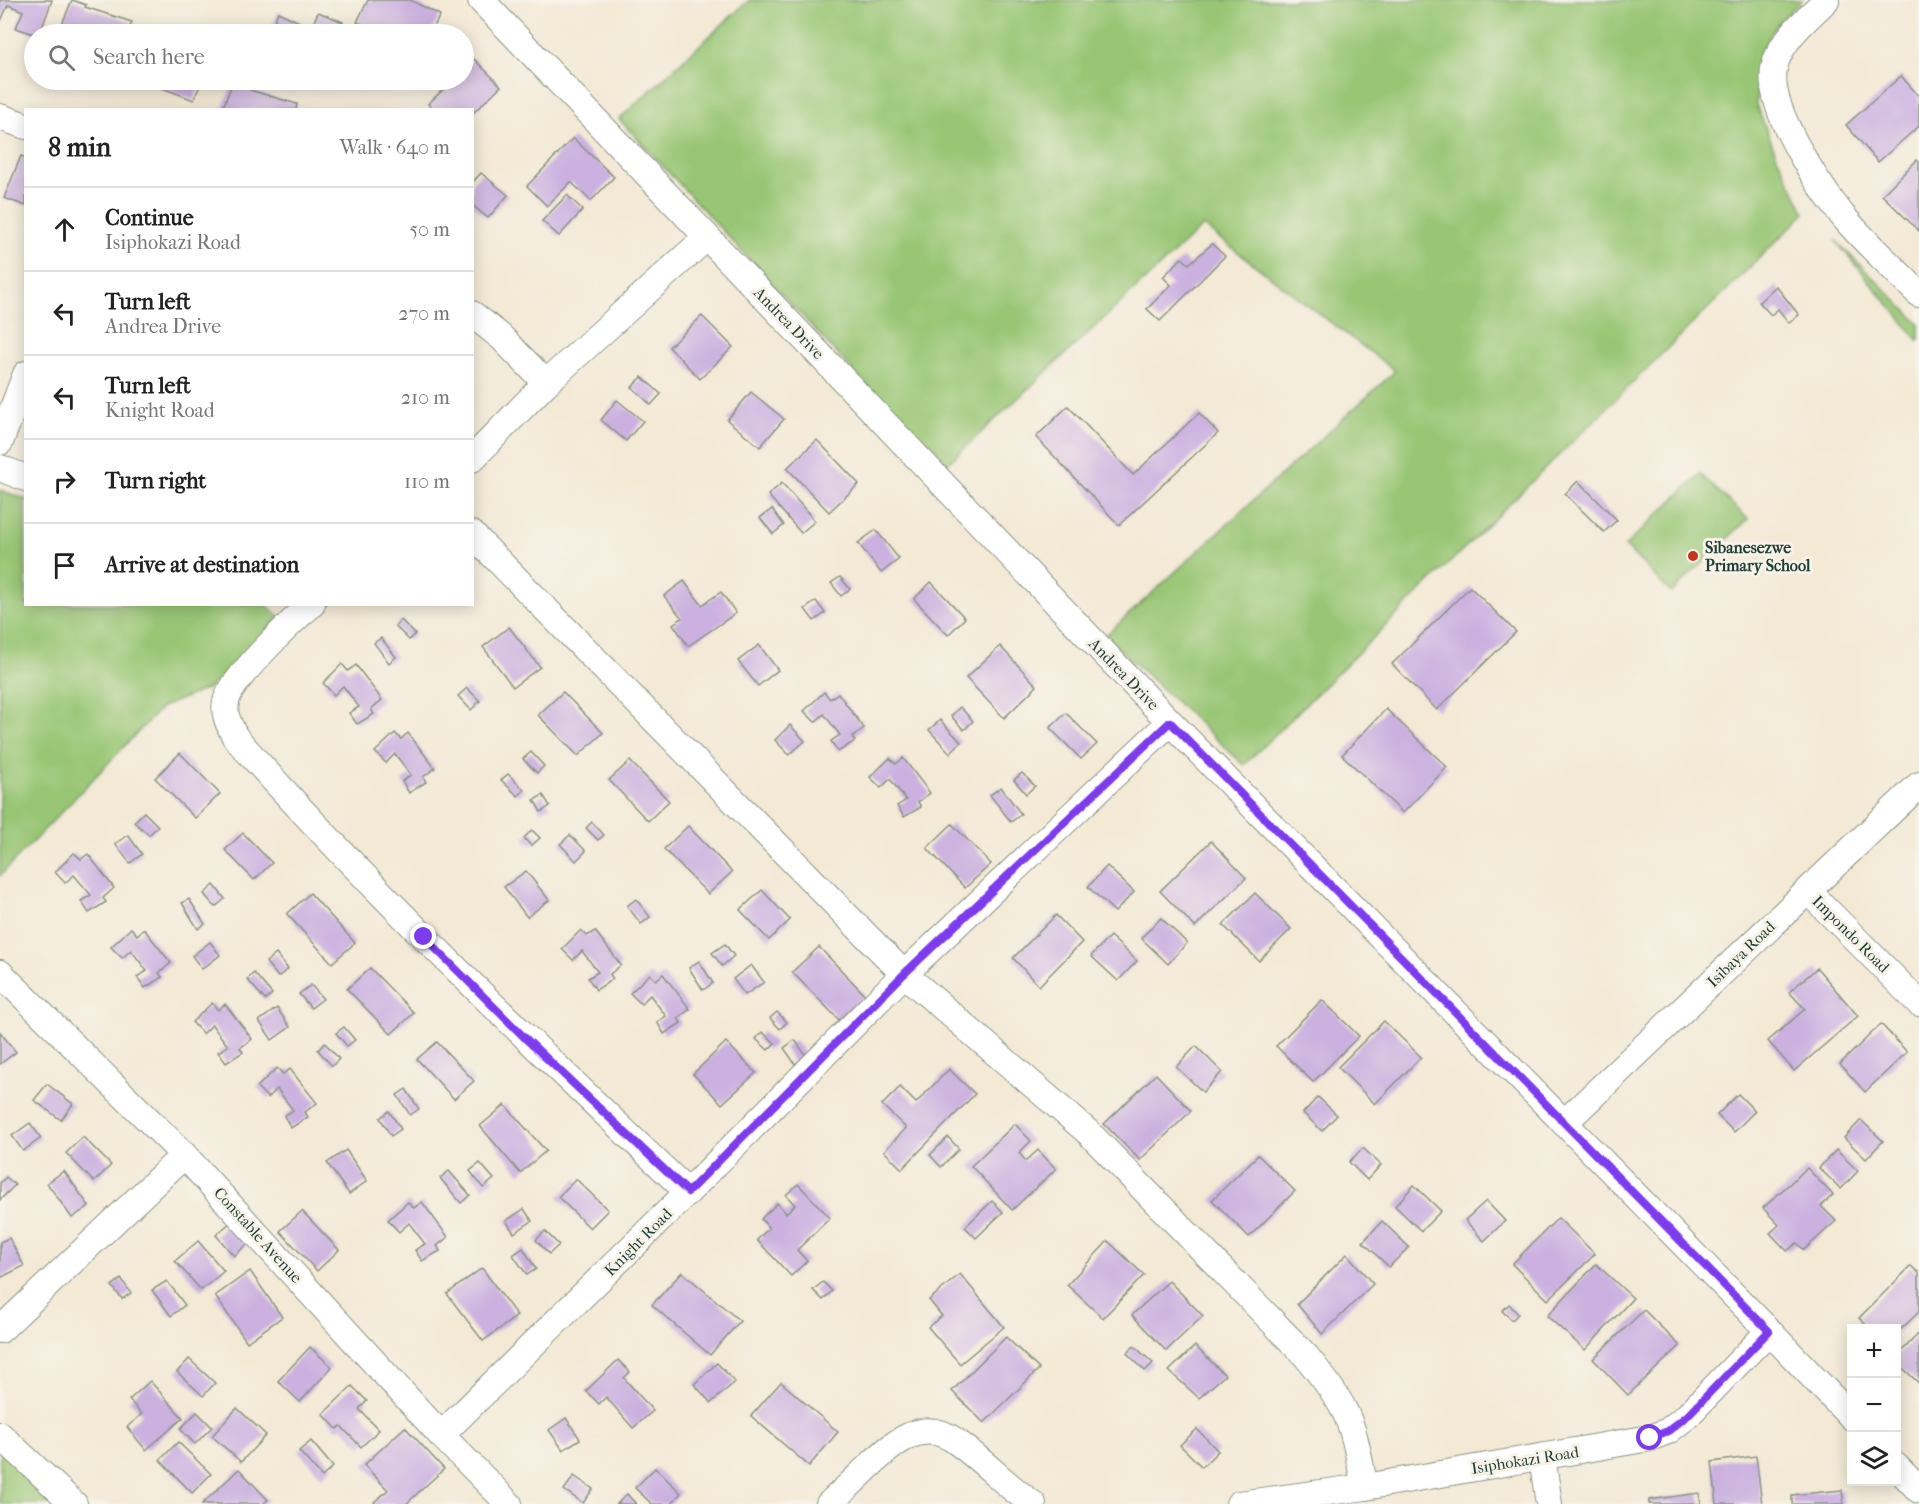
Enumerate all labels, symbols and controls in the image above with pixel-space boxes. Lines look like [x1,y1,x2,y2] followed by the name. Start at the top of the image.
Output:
[24,24,474,90] search box
[45,41,78,74] icon: search
[93,44,205,70] text: Search here
[48,132,111,163] text: 8 min
[340,136,450,159] text: Walk · 640 m
[105,205,194,231] text: Continue
[48,213,81,246] icon: ahead
[409,218,450,241] text: 50 m
[105,231,241,254] text: Isiphokazi Road
[749,282,828,363] street label: Andrea Drive
[105,289,191,315] text: Turn left
[48,297,81,330] icon: left
[398,302,450,325] text: 270 m
[105,315,221,338] text: Andrea Drive
[105,373,191,399] text: Turn left
[48,381,81,414] icon: left
[401,386,450,409] text: 210 m
[105,399,215,422] text: Knight Road
[48,465,81,498] icon: right
[105,468,206,494] text: Turn right
[404,470,450,493] text: 110 m
[1705,538,1811,576] place label: Sibanesezwe Primary School
[48,549,81,582] icon: arrive
[1686,549,1700,563] marker: Sibanesezwe Primary School
[105,552,299,578] text: Arrive at destination
[1084,633,1163,714] street label: Andrea Drive
[1808,891,1894,977] street label: Impondo Road
[1703,917,1779,991] street label: Isibaya Road
[410,923,436,949] route end
[210,1183,306,1287] street label: Constable Avenue
[600,1204,676,1280] street label: Knight Road
[1847,1324,1901,1486] map controls
[1847,1324,1901,1378] button: +
[1847,1378,1901,1432] button: −
[1636,1424,1662,1450] route start
[1847,1432,1901,1486] button: layers
[1470,1442,1580,1478] street label: Isiphokazi Road

